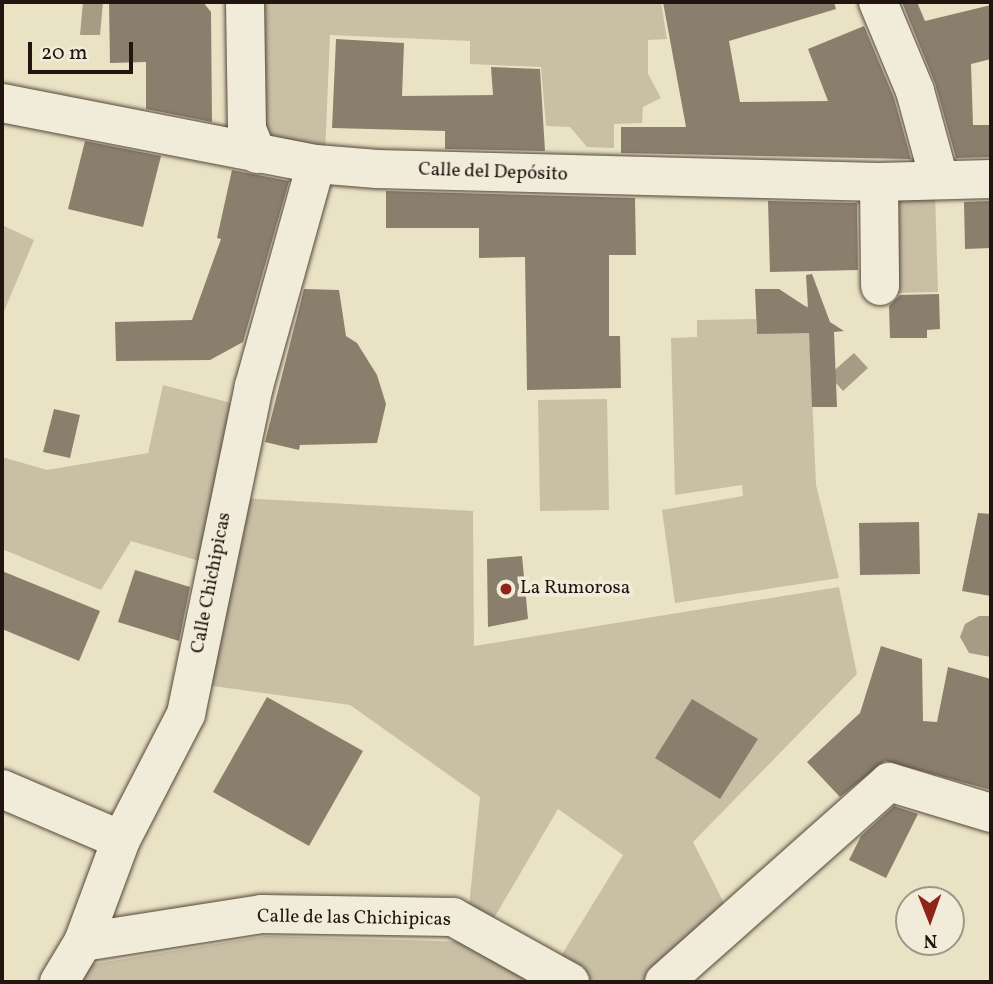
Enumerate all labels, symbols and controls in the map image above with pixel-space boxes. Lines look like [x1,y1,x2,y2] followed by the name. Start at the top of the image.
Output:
[32,28,136,72] scale bar
[41,39,87,68] text: 20 m
[418,159,568,187] street label: Calle del Depósito
[187,511,237,655] street label: Calle Chichipicas
[520,578,630,600] place label: La Rumorosa
[498,581,514,597] marker: La Rumorosa
[895,886,965,956] north arrow
[257,906,451,932] street label: Calle de las Chichipicas
[923,927,937,953] text: N

